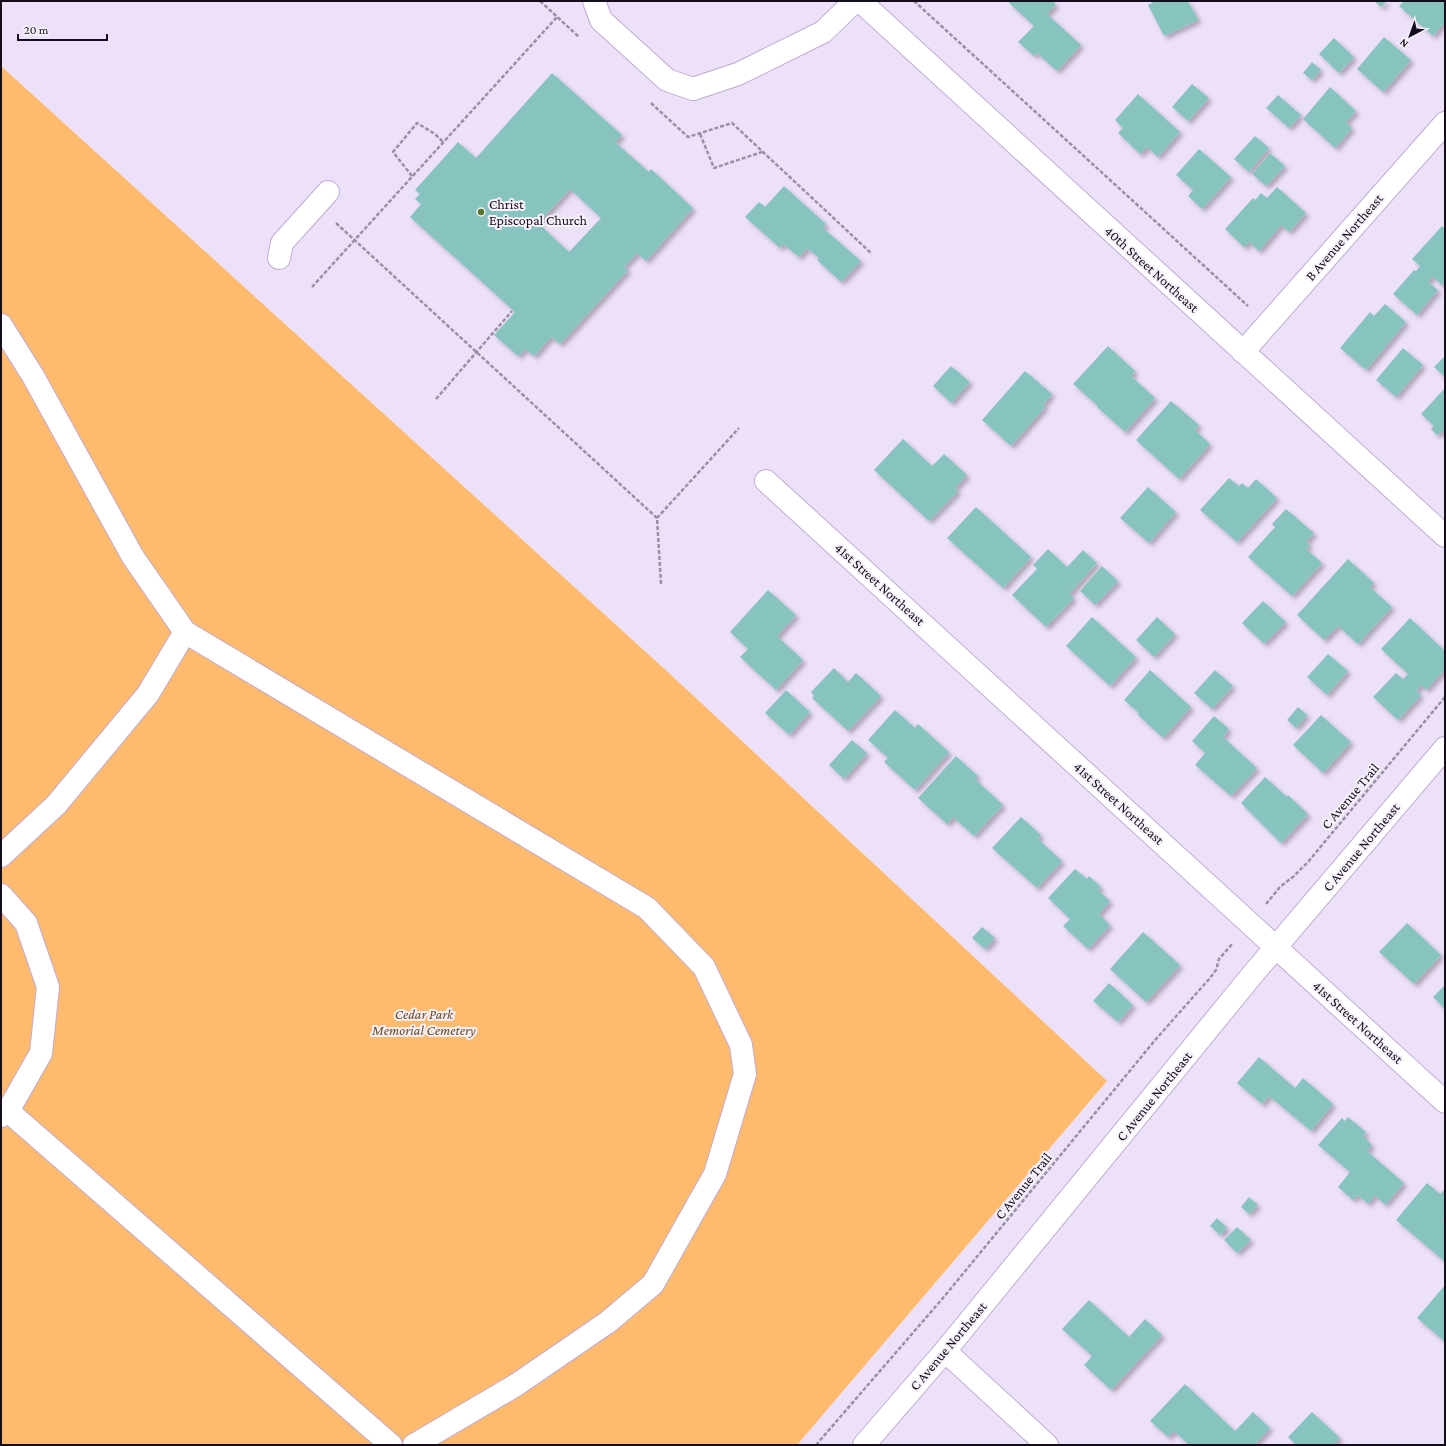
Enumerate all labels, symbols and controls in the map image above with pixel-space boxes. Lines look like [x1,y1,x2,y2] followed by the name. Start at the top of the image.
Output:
[18,16,107,42] scale bar
[1390,16,1430,56] north arrow
[24,23,49,37] text: 20 m
[1396,36,1410,51] text: N
[1302,190,1386,284] street label: B Avenue Northeast
[489,196,588,228] place label: Christ Episcopal Church
[476,207,486,217] marker: Christ Episcopal Church
[1102,222,1203,316] street label: 40th Street Northeast
[832,539,929,629] street label: 41st Street Northeast
[1071,758,1168,848] street label: 41st Street Northeast
[1318,760,1382,832] street label: C Avenue Trail
[1319,799,1403,895] street label: C Avenue Northeast
[1310,977,1407,1067] street label: 41st Street Northeast
[371,1006,476,1038] park label: Cedar Park Memorial Cemetery
[1113,1048,1195,1144] street label: C Avenue Northeast
[991,1149,1055,1222] street label: C Avenue Trail
[906,1298,990,1394] street label: C Avenue Northeast

